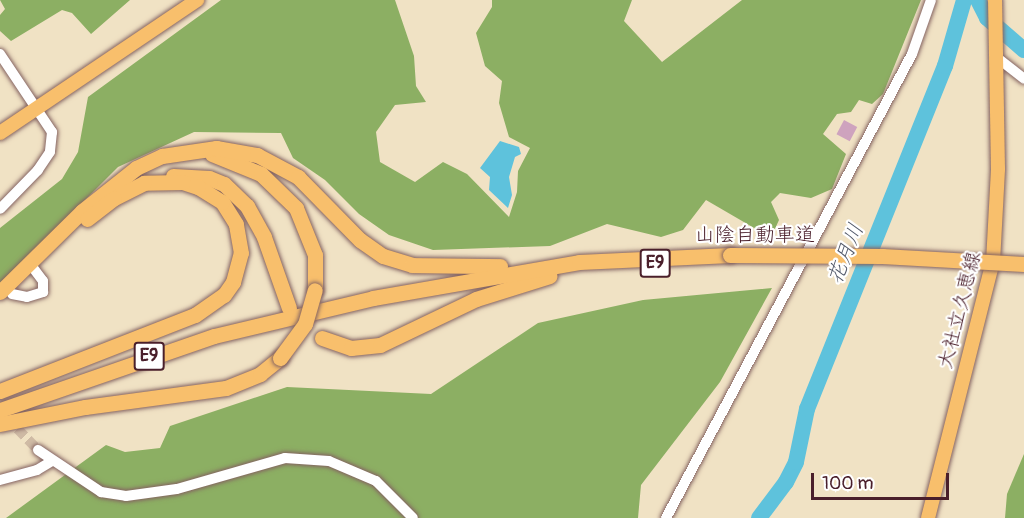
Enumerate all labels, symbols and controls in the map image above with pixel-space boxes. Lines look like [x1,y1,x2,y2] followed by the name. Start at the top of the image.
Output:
[823,220,869,288] water label: 花月川
[695,222,815,246] street label: 山陰自動車道
[638,248,672,278] road number: E9
[933,249,985,371] street label: 大社立久恵線
[132,341,166,371] road number: E9
[814,461,952,499] scale bar
[822,472,874,495] text: 100 m

